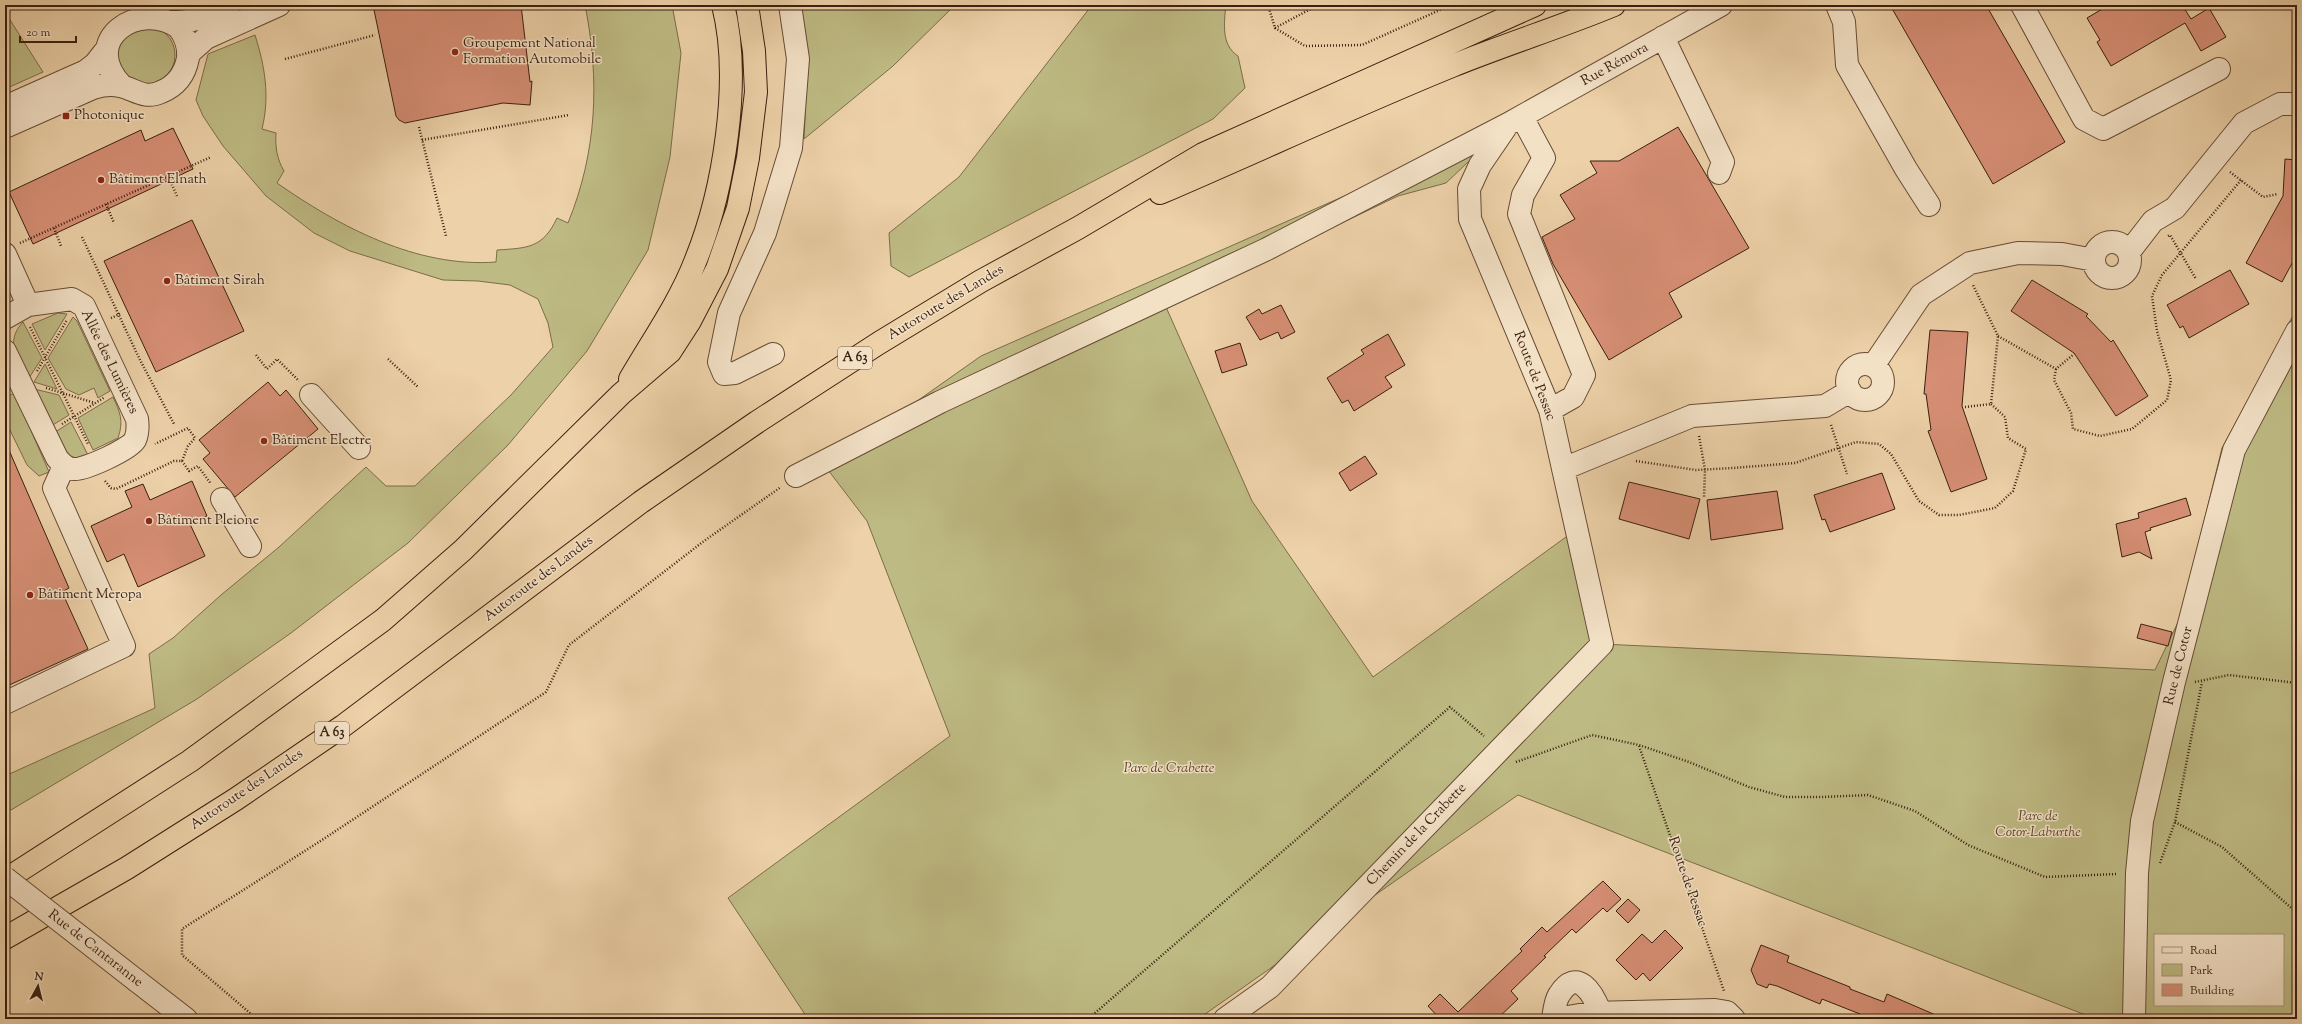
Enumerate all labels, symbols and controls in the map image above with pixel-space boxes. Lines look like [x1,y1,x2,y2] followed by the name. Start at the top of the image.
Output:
[20,18,76,44] scale bar
[26,24,51,42] text: 20 m
[463,34,601,70] place label: Groupement National Formation Automobile
[1578,38,1653,92] street label: Rue Rémora
[450,47,460,57] marker: Groupement National Formation Automobile
[74,106,144,126] place label: Photonique
[61,111,71,121] marker: Photonique
[109,170,207,190] place label: Bâtiment Elnath
[96,175,106,185] marker: Bâtiment Elnath
[884,260,1008,346] street label: Autoroute des Landes
[175,271,265,291] place label: Bâtiment Sirah
[162,276,172,286] marker: Bâtiment Sirah
[75,307,143,417] street label: Allée des Lumières
[1508,328,1560,424] street label: Route de Pessac
[838,347,872,369] road number: A 63
[272,431,371,451] place label: Bâtiment Electre
[259,436,269,446] marker: Bâtiment Electre
[157,511,259,531] place label: Bâtiment Pleione
[144,516,154,526] marker: Bâtiment Pleione
[480,531,598,627] street label: Autoroute des Landes
[38,585,142,605] place label: Bâtiment Meropa
[25,590,35,600] marker: Bâtiment Meropa
[2160,624,2199,708] street label: Rue de Cotor
[315,722,349,744] road number: A 63
[187,745,307,835] street label: Autoroute des Landes
[1124,759,1215,779] park label: Parc de Crabette
[1362,779,1472,891] street label: Chemin de la Crabette
[1995,807,2081,843] park label: Parc de Cotor-Laburthe
[1662,834,1712,930] street label: Route de Pessac
[43,905,147,993] street label: Rue de Cantaranne
[2154,934,2284,1006] legend
[2190,942,2217,960] text: Road
[2190,962,2213,980] text: Park
[18,966,58,1006] north arrow
[33,968,45,986] text: N
[2190,982,2234,1000] text: Building

